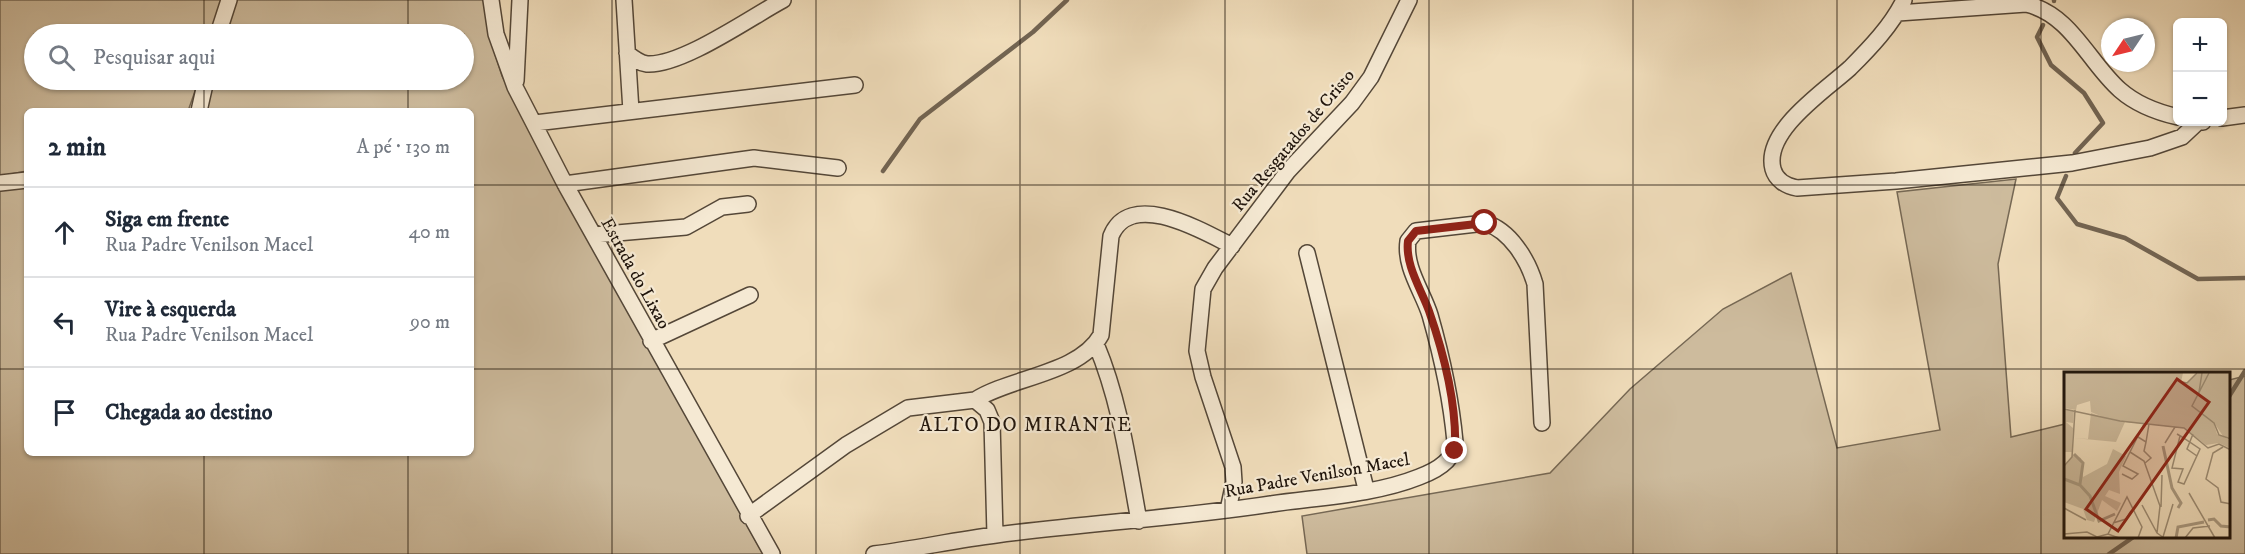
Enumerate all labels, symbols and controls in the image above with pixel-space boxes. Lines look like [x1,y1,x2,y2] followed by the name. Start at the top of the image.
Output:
[2101,18,2155,72] north arrow
[2173,18,2227,126] map controls
[2173,18,2227,72] button: +
[24,24,474,90] search box
[45,41,78,74] icon: search
[93,44,215,71] text: Pesquisar aqui
[1228,65,1360,216] street label: Rua Resgatados de Cristo
[2173,72,2227,126] button: −
[48,131,106,164] text: 2 min
[356,135,450,160] text: A pé · 130 m
[105,206,229,233] text: Siga em frente
[1471,209,1497,235] route start
[595,214,675,333] street label: Estrada do Lixao
[48,216,81,249] icon: ahead
[408,220,450,245] text: 40 m
[105,233,313,258] text: Rua Padre Venilson Macel
[105,296,236,323] text: Vire à esquerda
[48,306,81,339] icon: left
[410,310,450,335] text: 90 m
[105,323,313,348] text: Rua Padre Venilson Macel
[2064,372,2230,539] inset map
[48,396,81,429] icon: arrive
[105,399,272,426] text: Chegada ao destino
[919,413,1133,438] district label: ALTO DO MIRANTE
[1441,437,1467,463] route end
[1223,449,1412,503] street label: Rua Padre Venilson Macel

